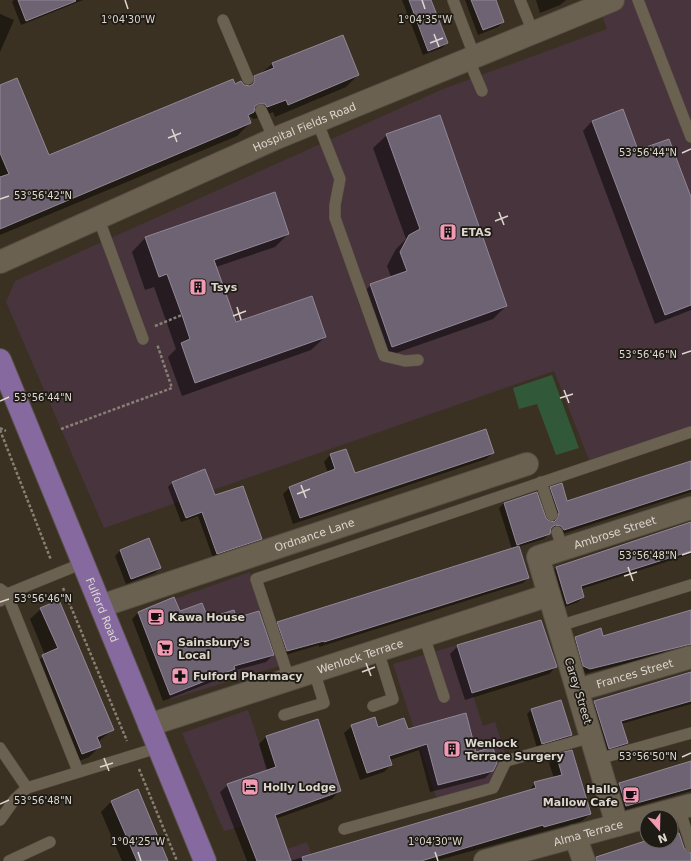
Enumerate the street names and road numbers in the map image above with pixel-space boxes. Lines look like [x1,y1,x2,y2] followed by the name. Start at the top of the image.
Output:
[251,100,358,154] street label: Hospital Fields Road
[572,513,658,552] street label: Ambrose Street
[273,515,356,554] street label: Ordnance Lane
[83,576,121,644] street label: Fulford Road
[315,636,405,676] street label: Wenlock Terrace
[562,656,594,726] street label: Carey Street
[595,656,675,691] street label: Frances Street
[552,817,625,849] street label: Alma Terrace

